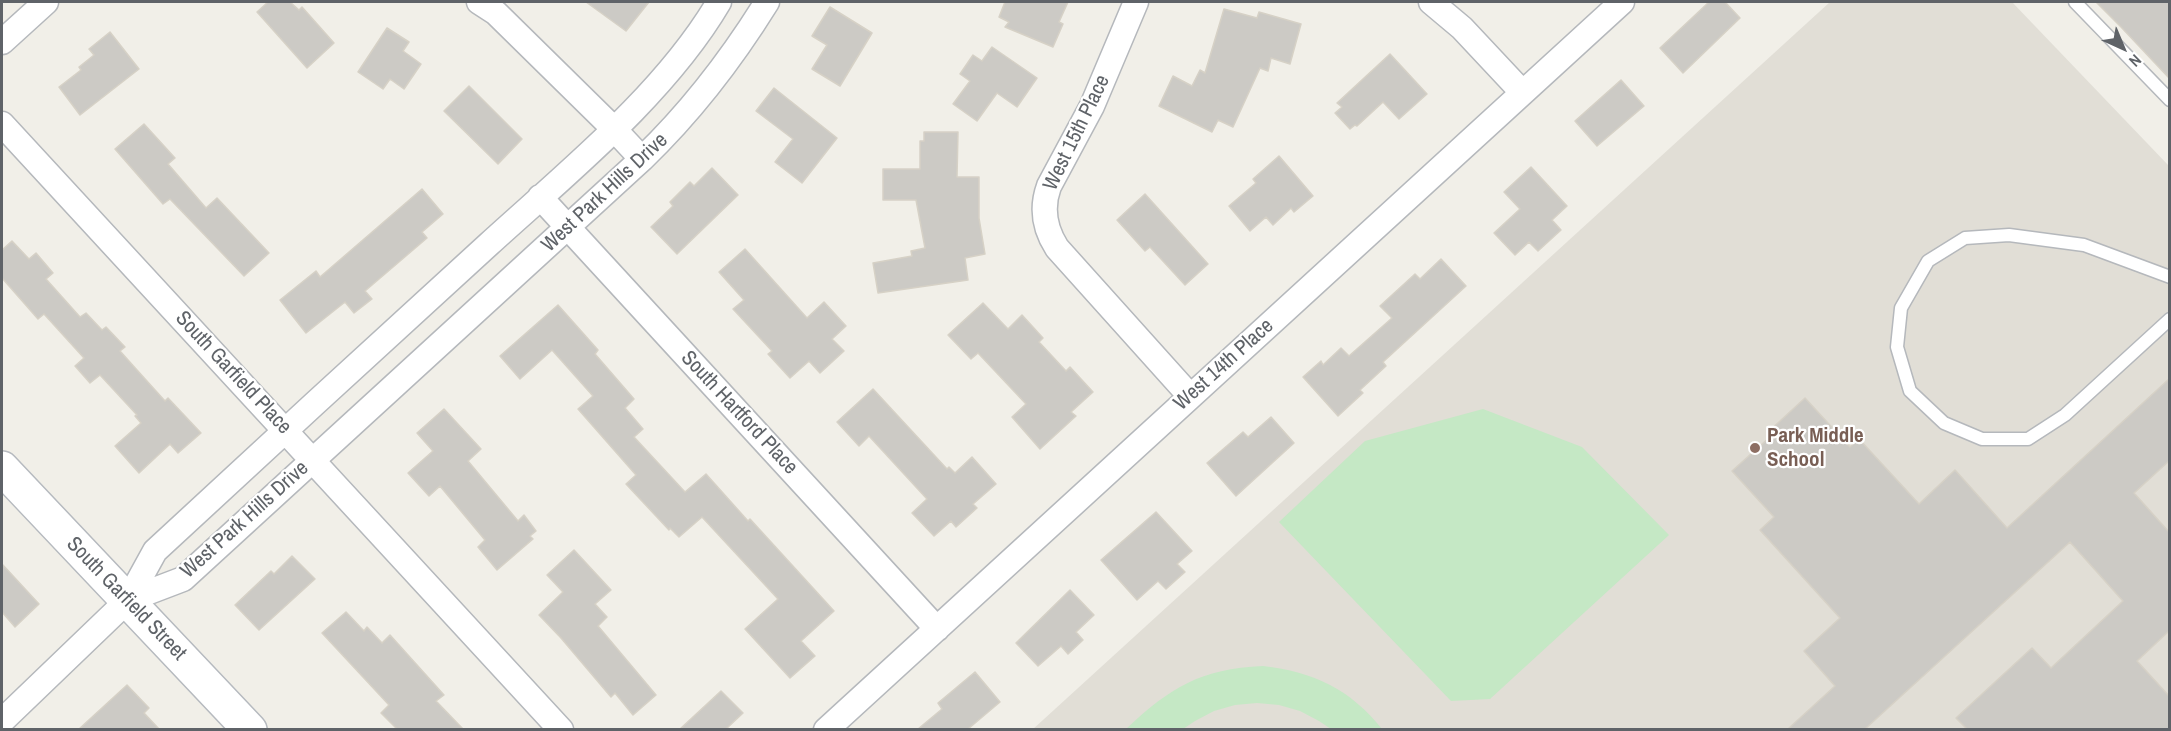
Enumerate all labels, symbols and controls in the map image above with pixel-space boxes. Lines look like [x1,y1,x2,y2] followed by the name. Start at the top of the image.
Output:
[2093,18,2153,78] north arrow
[2124,50,2147,72] text: N
[1038,71,1116,195] street label: West 15th Place
[537,128,673,258] street label: West Park Hills Drive
[170,306,296,440] street label: South Garfield Place
[1169,314,1279,416] street label: West 14th Place
[675,346,803,480] street label: South Hartford Place
[1767,423,1864,473] place label: Park Middle School
[1748,441,1762,455] marker: Park Middle School
[176,456,314,584] street label: West Park Hills Drive
[61,532,191,666] street label: South Garfield Street

